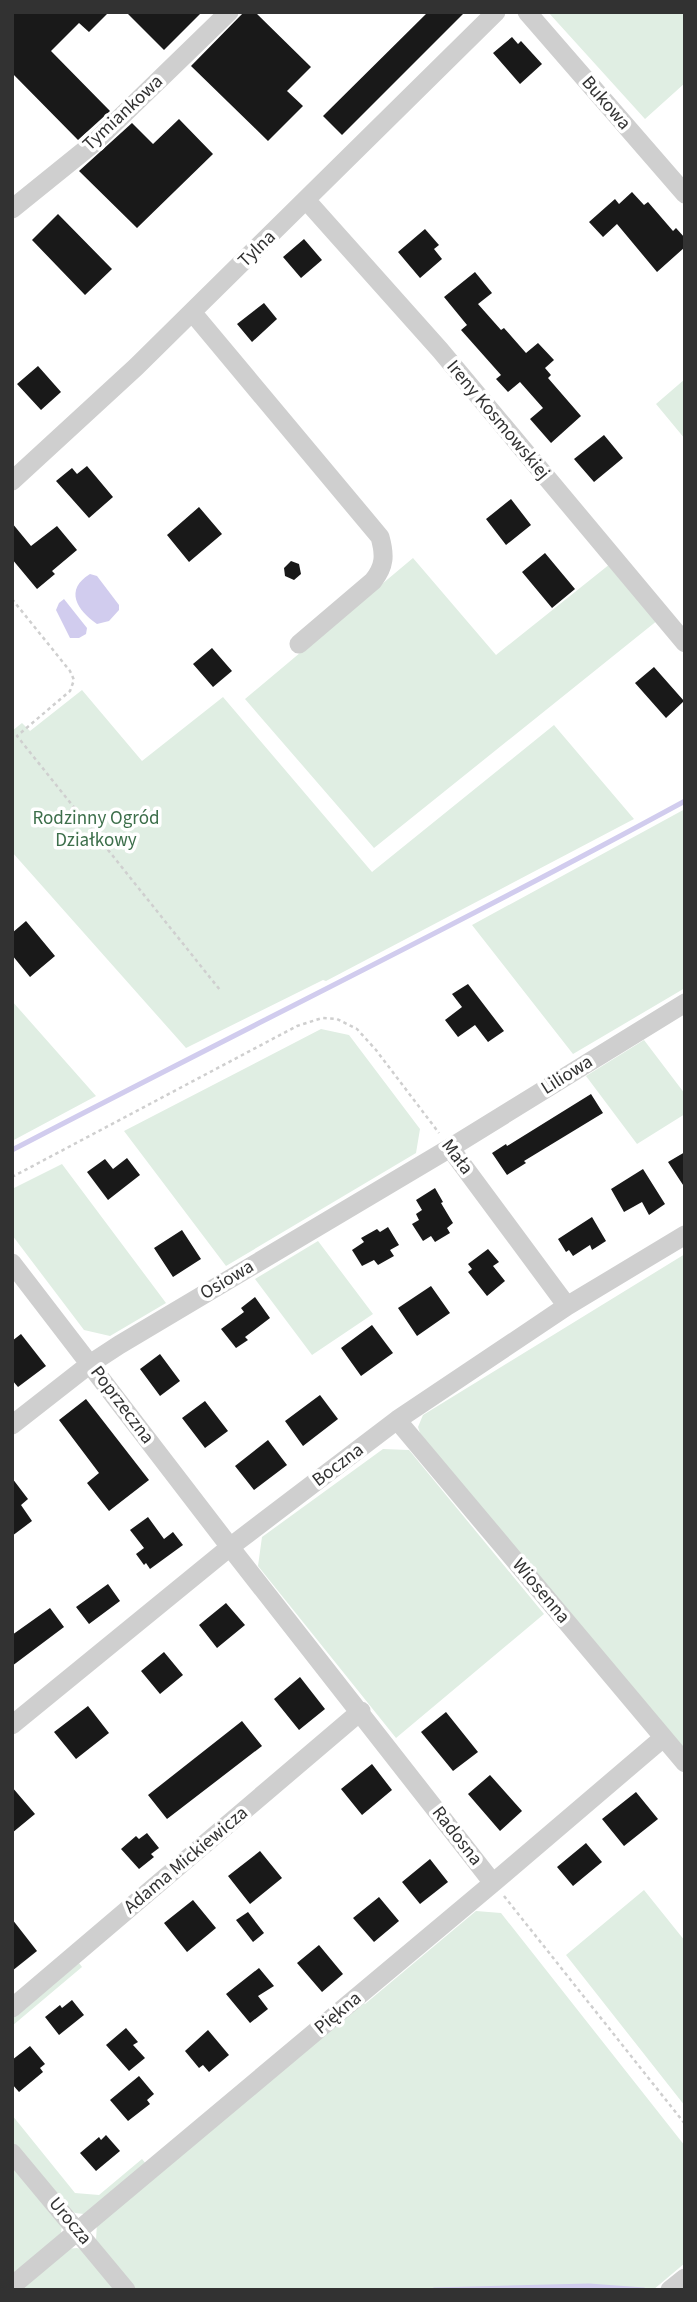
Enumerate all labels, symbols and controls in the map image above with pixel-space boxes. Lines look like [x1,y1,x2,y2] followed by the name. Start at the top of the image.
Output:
[77,69,169,157] street label: Tymiankowa
[575,70,637,136] street label: Bukowa
[232,224,282,274] street label: Tylna
[440,354,556,486] street label: Ireny Kosmowskiej
[32,805,160,854] park label: Rodzinny Ogród Działkowy
[536,1049,598,1101] street label: Liliowa
[435,1133,479,1181] street label: Mała
[195,1253,259,1307] street label: Osiowa
[84,1360,160,1450] street label: Poprzeczna
[307,1437,369,1493] street label: Boczna
[506,1553,576,1629] street label: Wiosenna
[118,1800,254,1920] street label: Adama Mickiewicza
[425,1800,489,1872] street label: Radosna
[309,1985,367,2041] street label: Piękna
[42,2191,98,2251] street label: Urocza

